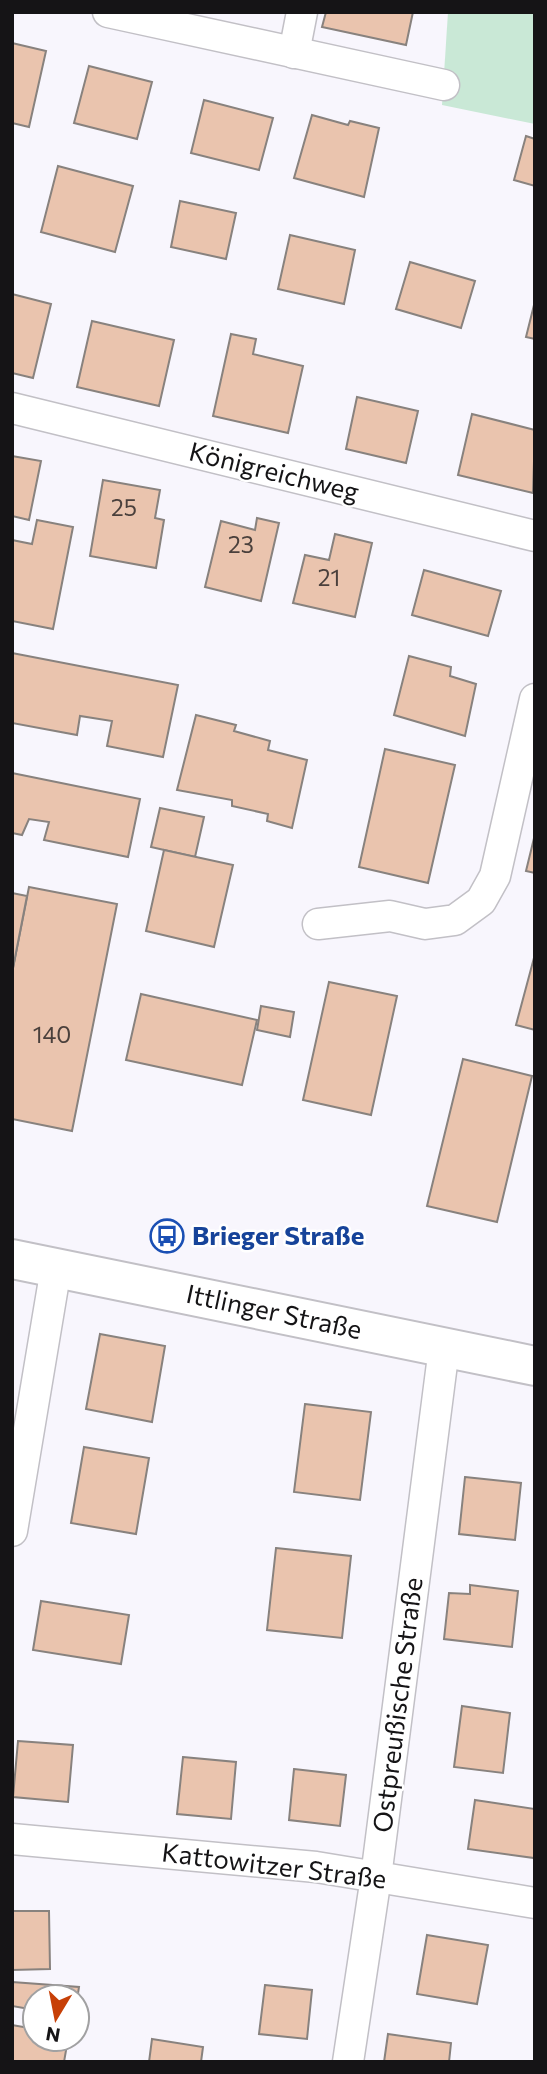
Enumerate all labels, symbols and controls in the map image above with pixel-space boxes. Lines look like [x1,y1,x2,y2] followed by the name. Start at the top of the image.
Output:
[186,434,362,507] street label: Königreichweg
[111,493,137,521] house number: 25
[228,530,254,558] house number: 23
[318,563,340,591] house number: 21
[33,1020,71,1048] house number: 140
[148,1217,186,1255] bus stop icon: Brieger Straße
[192,1219,364,1250] place label: Brieger Straße
[184,1277,365,1344] street label: Ittlinger Straße
[365,1575,428,1834] street label: Ostpreußische Straße
[160,1835,388,1894] street label: Kattowitzer Straße
[21,1983,91,2053] north arrow
[44,2023,62,2048] text: N

